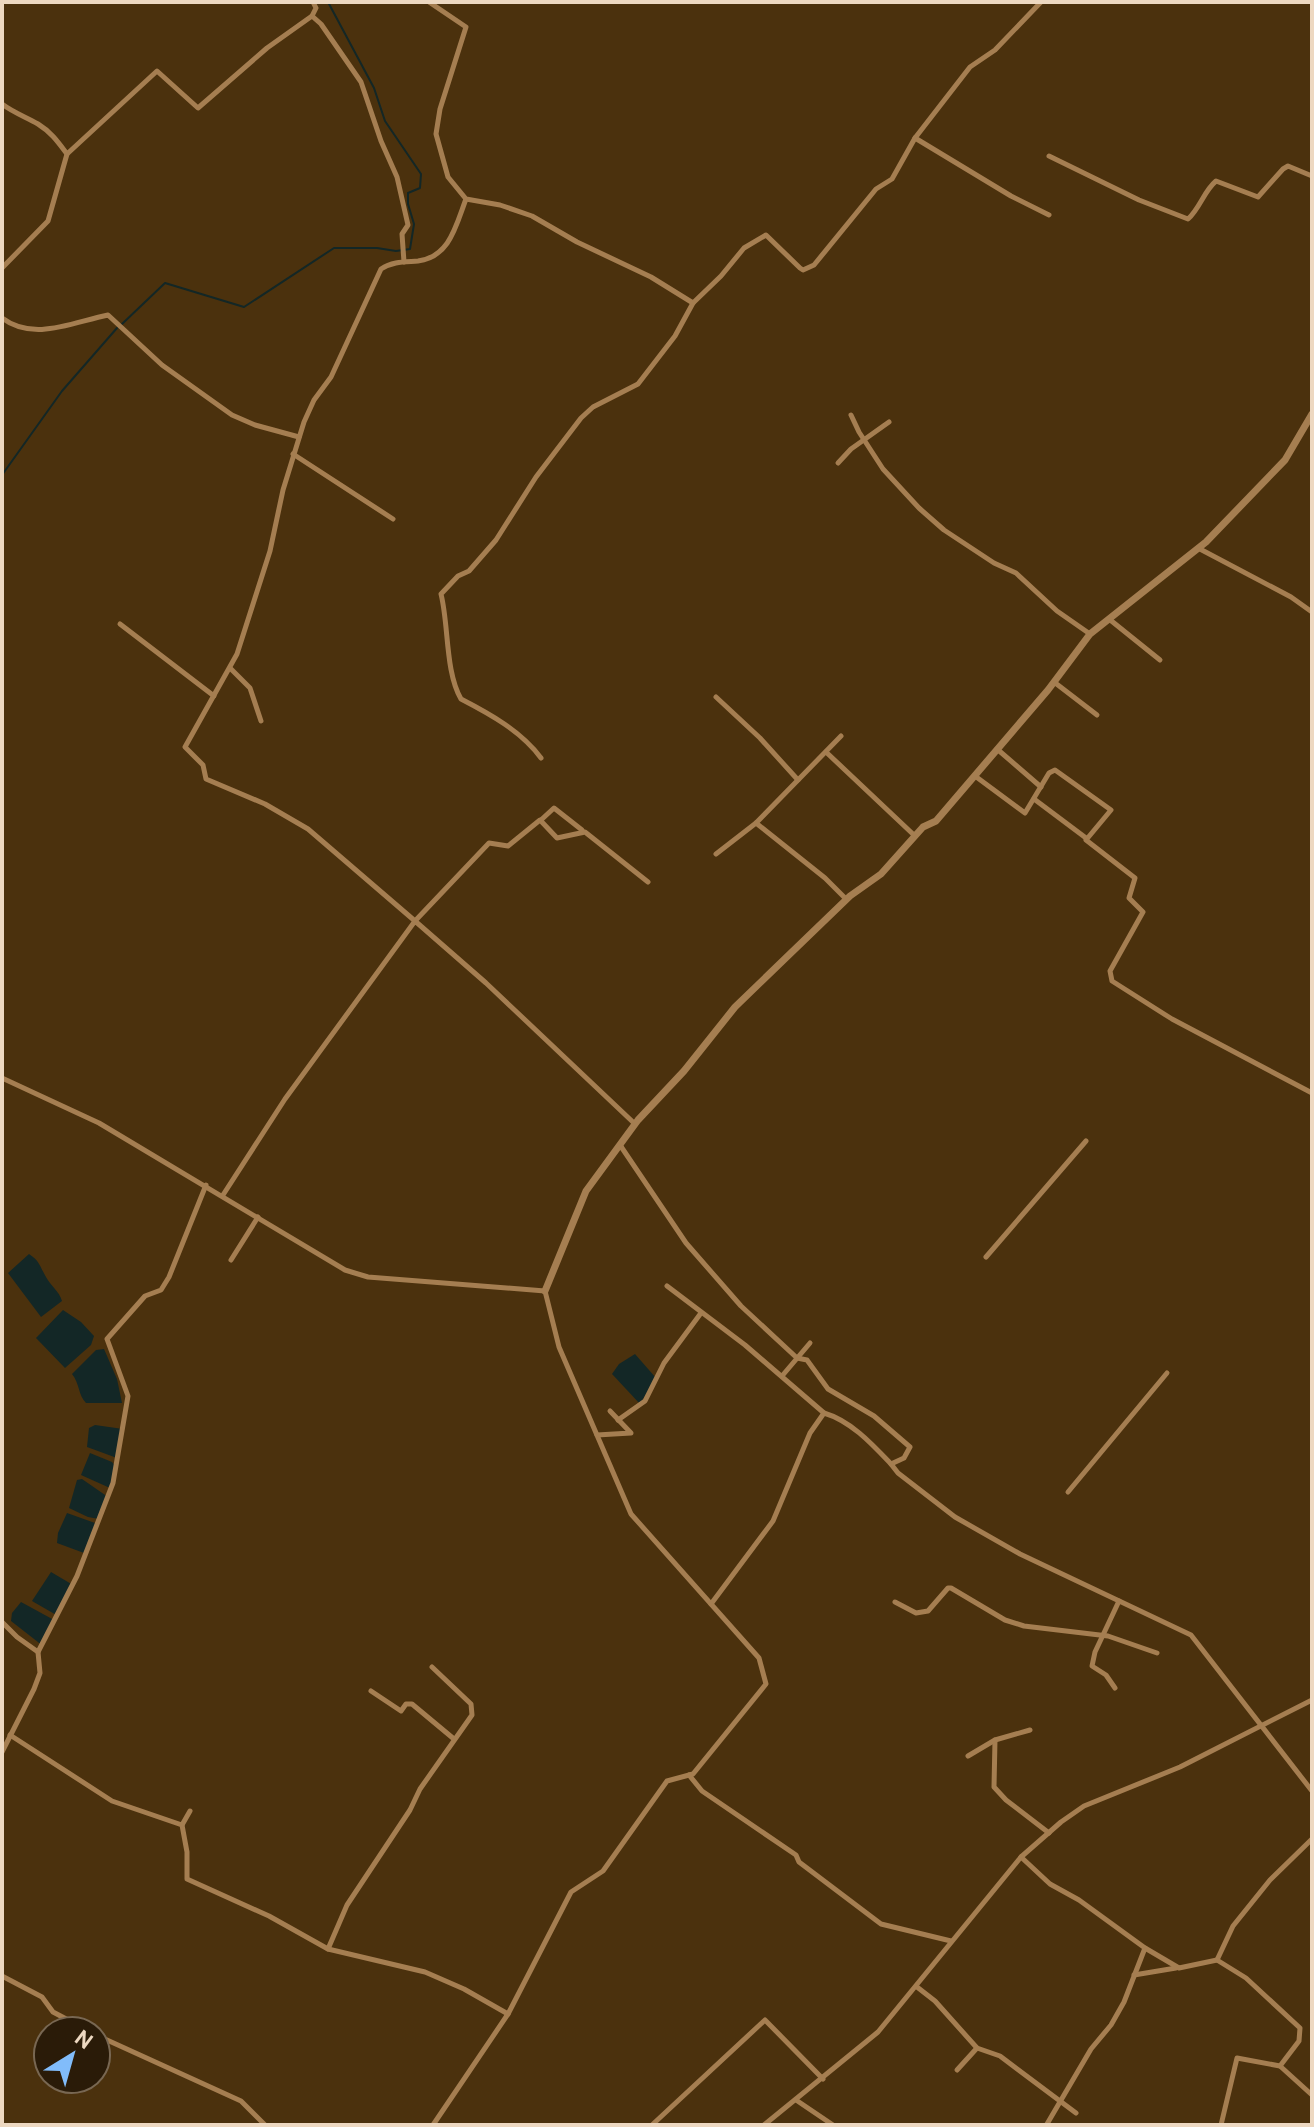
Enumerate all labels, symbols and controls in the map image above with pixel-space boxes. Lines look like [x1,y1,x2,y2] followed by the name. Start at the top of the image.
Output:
[32,2015,112,2095] north arrow
[68,2025,97,2057] text: N

